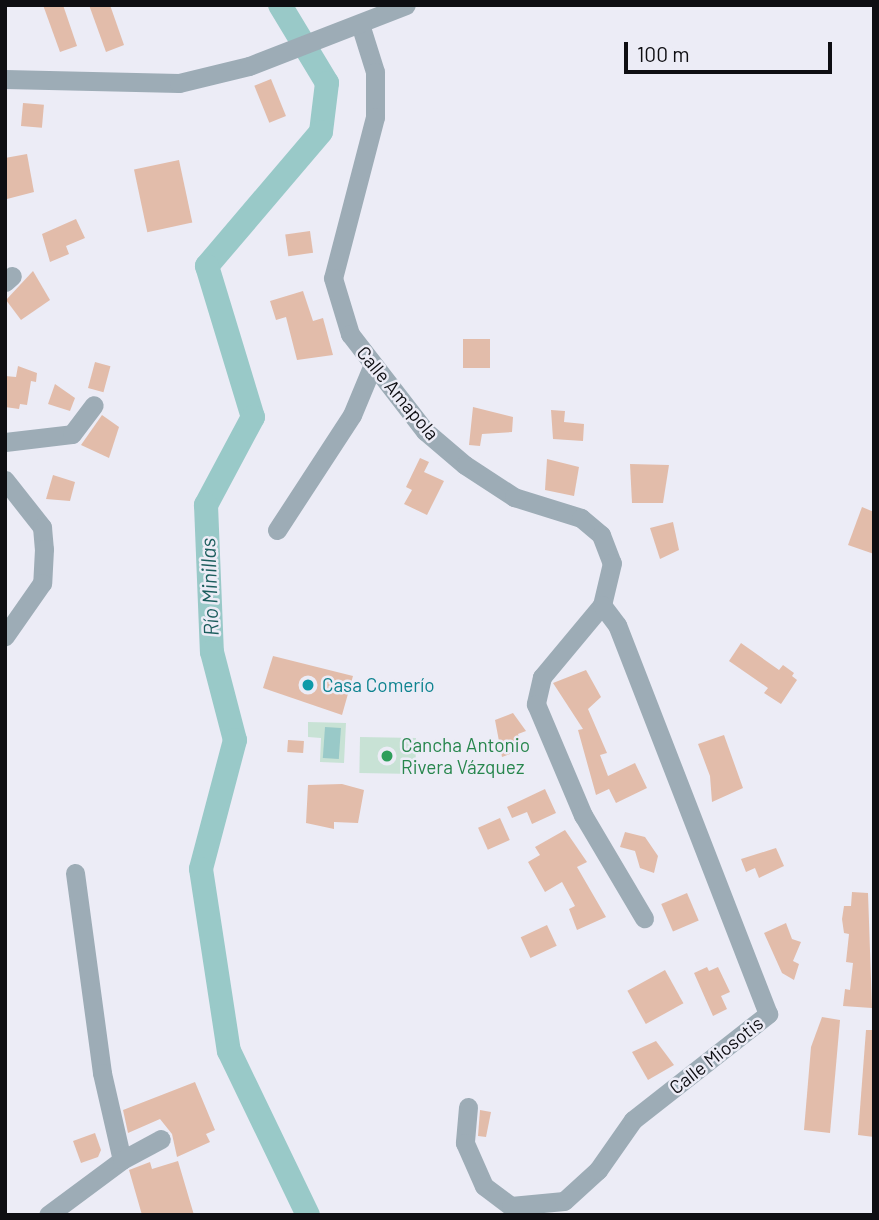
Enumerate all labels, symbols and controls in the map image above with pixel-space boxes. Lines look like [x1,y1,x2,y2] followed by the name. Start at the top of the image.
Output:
[627,28,835,72] scale bar
[637,41,690,66] text: 100 m
[352,341,444,445] street label: Calle Amapola
[195,537,223,637] water label: Río Minillas
[322,674,435,696] place label: Casa Comerío
[300,677,316,693] marker: Casa Comerío
[401,734,530,778] place label: Cancha Antonio Rivera Vázquez
[379,748,395,764] marker: Cancha Antonio Rivera Vázquez
[665,1011,767,1099] street label: Calle Miosotis

